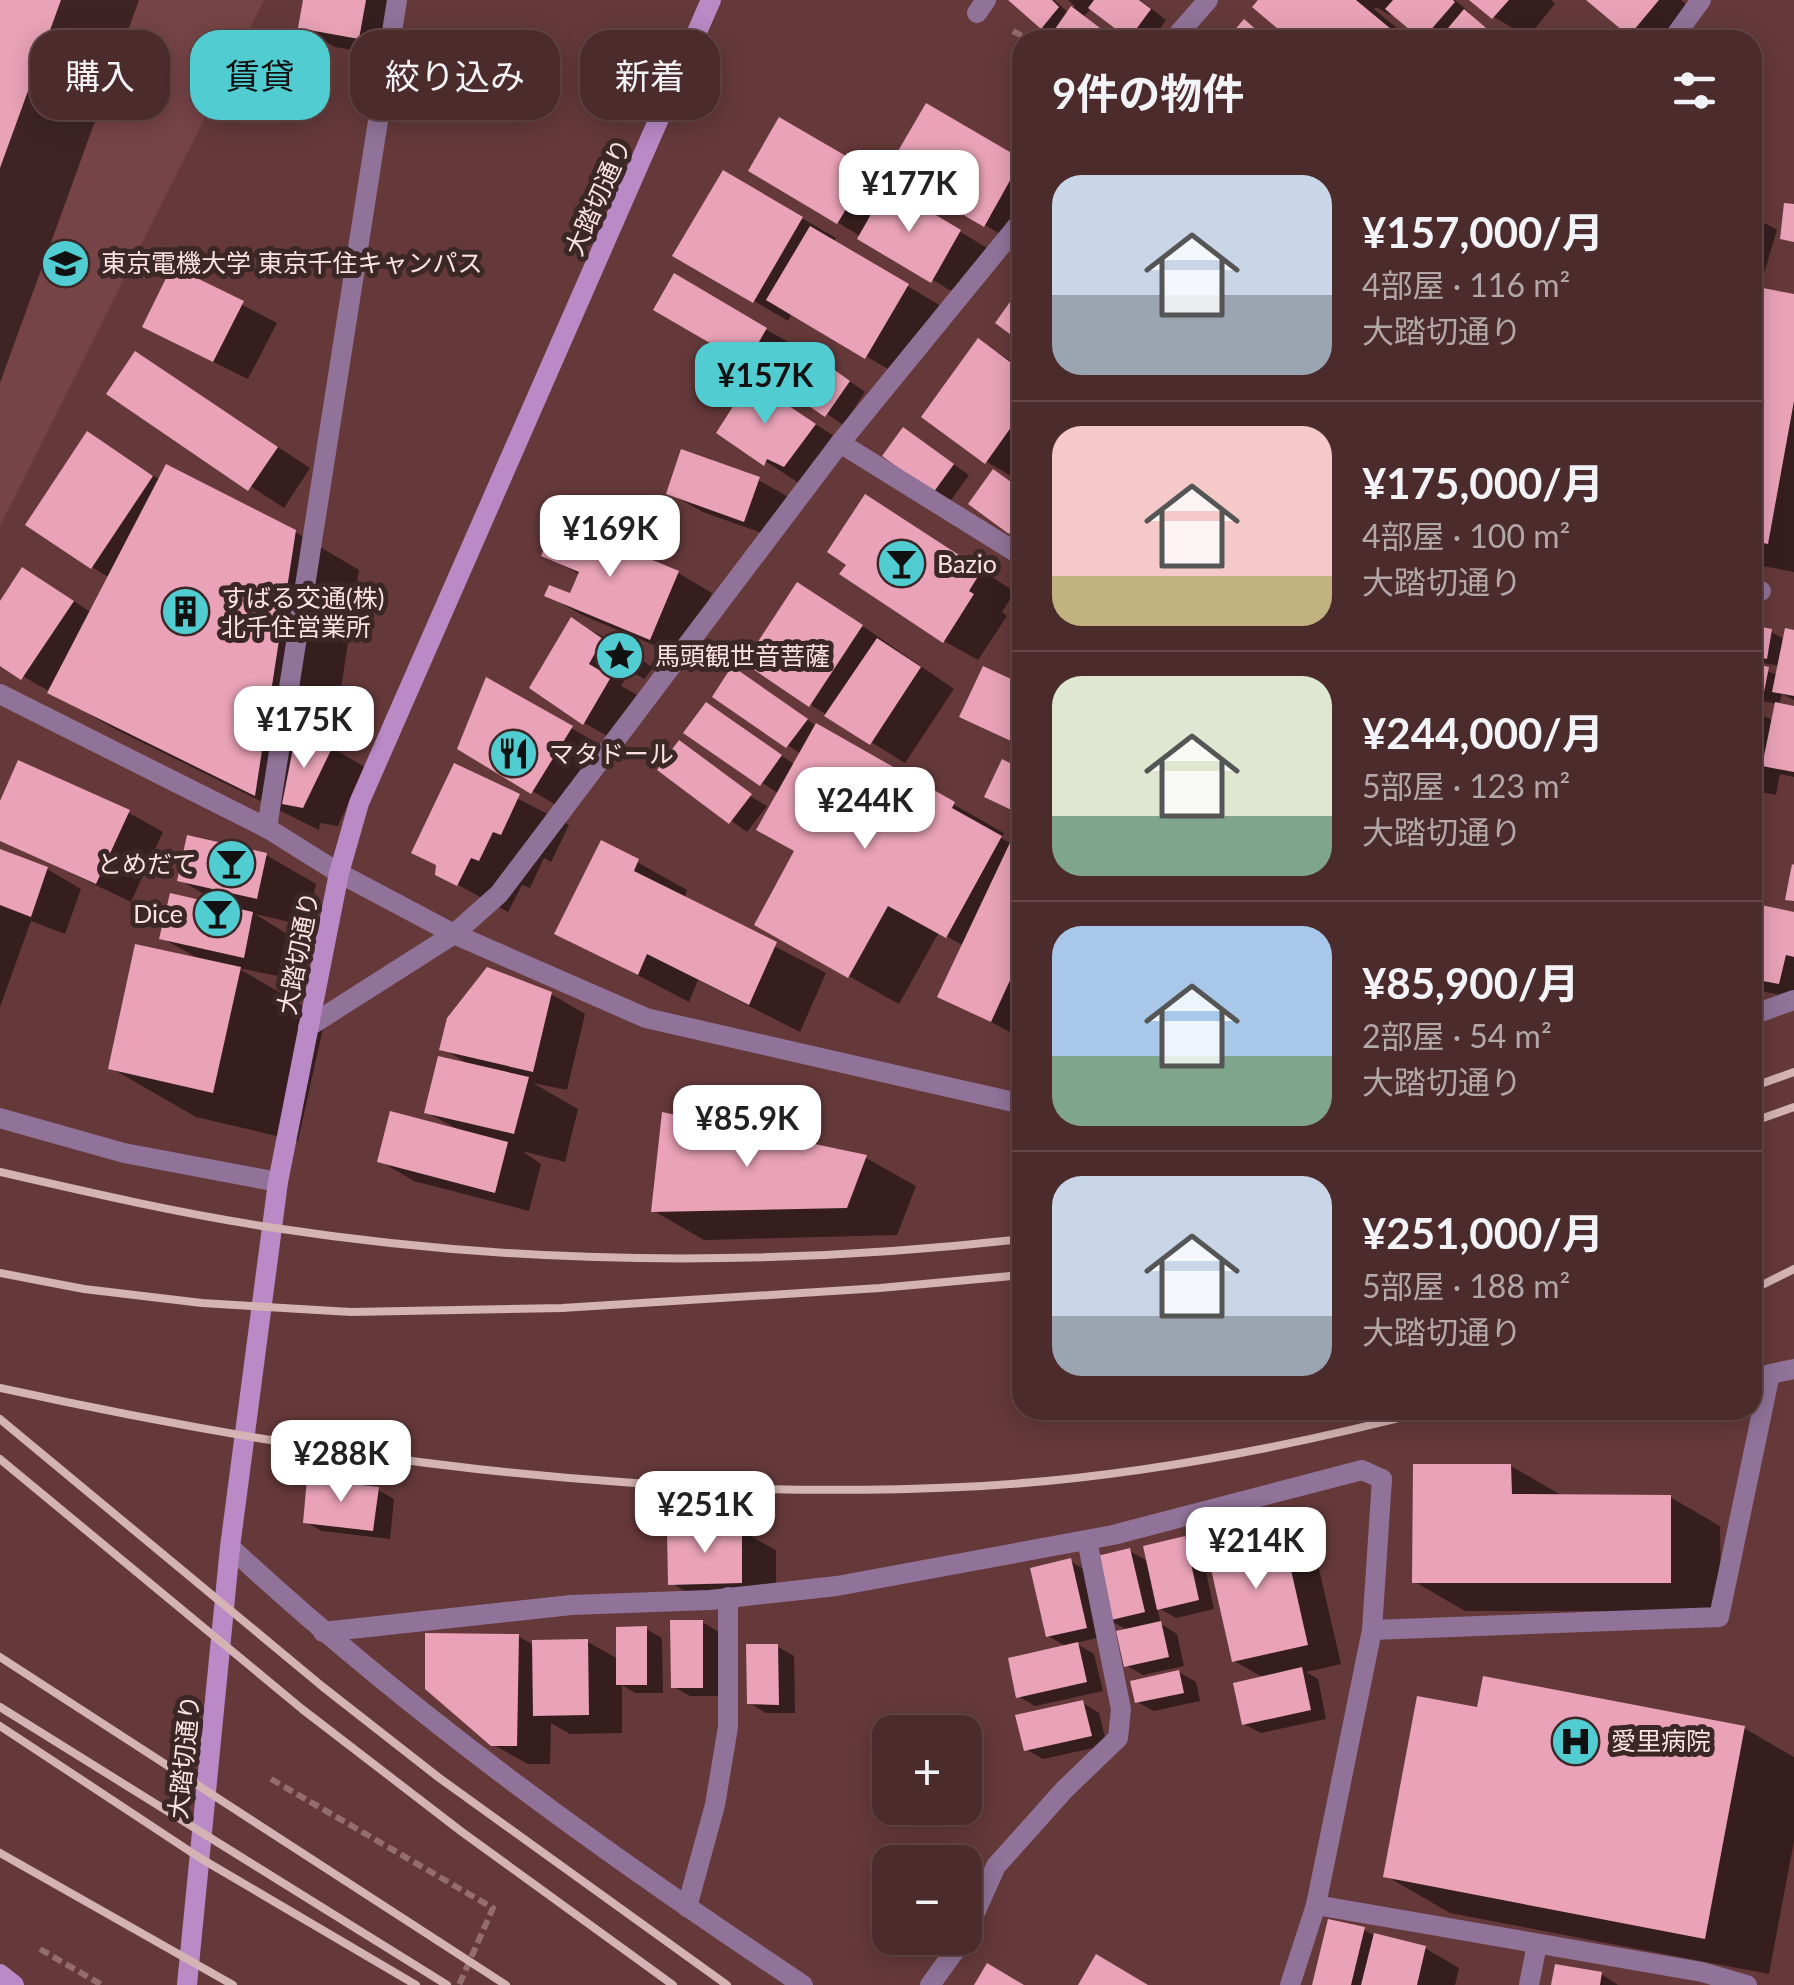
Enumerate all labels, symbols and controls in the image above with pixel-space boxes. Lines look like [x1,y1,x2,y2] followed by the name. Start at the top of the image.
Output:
[30,30,170,120] chip: 購入
[190,30,330,120] chip: 賃貸
[350,30,560,120] chip: 絞り込み
[580,30,720,120] chip: 新着
[1667,63,1722,118] icon: filters
[1052,68,1244,118] text: 9件の物件
[558,133,636,260] street label: 大踏切通り
[839,150,979,235] pin: ¥177K
[861,163,957,202] text: ¥177K
[1362,207,1604,257] text: ¥157,000/月
[1132,215,1252,335] icon: home
[40,237,92,289] school or university icon: 東京電機大学 東京千住キャンパス
[101,247,482,277] place label: 東京電機大学 東京千住キャンパス
[1362,265,1570,304] text: 4部屋 · 116 m²
[1362,311,1522,350] text: 大踏切通り
[695,342,835,427] pin: ¥157K
[717,355,813,394] text: ¥157K
[1362,458,1604,508] text: ¥175,000/月
[1132,466,1252,586] icon: home
[540,495,680,580] pin: ¥169K
[562,508,658,547] text: ¥169K
[1362,516,1570,555] text: 4部屋 · 100 m²
[876,538,928,590] bar icon: Bazio
[937,548,997,578] place label: Bazio
[1362,562,1522,601] text: 大踏切通り
[221,582,384,641] place label: すばる交通(株) 北千住営業所
[160,586,212,638] building icon: すばる交通(株) 北千住営業所
[594,630,646,682] place icon: 馬頭観世音菩薩
[655,640,830,670] place label: 馬頭観世音菩薩
[234,686,374,771] pin: ¥175K
[256,699,352,738] text: ¥175K
[1362,708,1604,758] text: ¥244,000/月
[1132,716,1252,836] icon: home
[488,728,540,780] restaurant icon: マタドール
[549,738,674,768] place label: マタドール
[1362,766,1570,805] text: 5部屋 · 123 m²
[795,767,935,852] pin: ¥244K
[817,780,913,819] text: ¥244K
[1362,812,1522,851] text: 大踏切通り
[206,838,258,890] bar icon: とめだて
[97,848,197,878] place label: とめだて
[192,888,244,940] bar icon: Dice
[270,889,324,1017] street label: 大踏切通り
[133,898,183,928] place label: Dice
[1362,958,1580,1008] text: ¥85,900/月
[1132,966,1252,1086] icon: home
[1362,1016,1552,1055] text: 2部屋 · 54 m²
[1362,1062,1522,1101] text: 大踏切通り
[666,1085,828,1170] pin: ¥85.9K
[695,1098,799,1137] text: ¥85.9K
[1362,1208,1604,1258] text: ¥251,000/月
[1132,1216,1252,1336] icon: home
[1362,1266,1570,1305] text: 5部屋 · 188 m²
[1362,1312,1522,1351] text: 大踏切通り
[271,1420,411,1505] pin: ¥288K
[293,1433,389,1472] text: ¥288K
[635,1471,775,1556] pin: ¥251K
[657,1484,753,1523] text: ¥251K
[1186,1507,1326,1592] pin: ¥214K
[1208,1520,1304,1559] text: ¥214K
[162,1693,204,1821] street label: 大踏切通り
[872,1715,982,1955] map controls
[872,1715,982,1825] button: +
[1550,1715,1602,1767] hospital icon: 愛里病院
[1611,1725,1711,1755] place label: 愛里病院
[872,1845,982,1955] button: −

